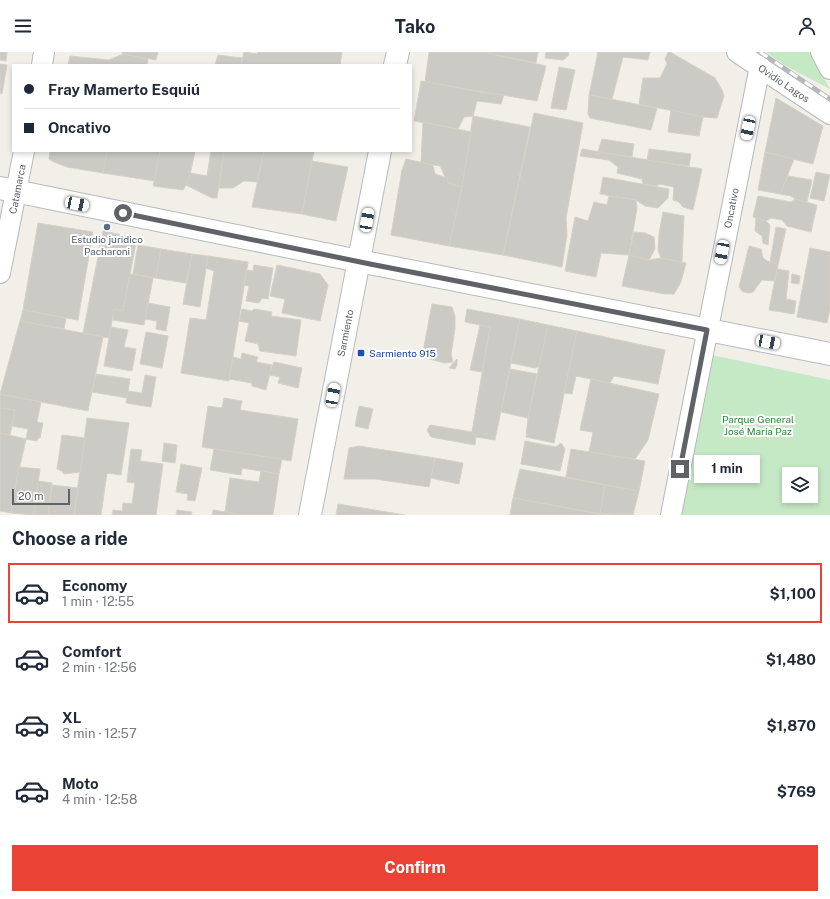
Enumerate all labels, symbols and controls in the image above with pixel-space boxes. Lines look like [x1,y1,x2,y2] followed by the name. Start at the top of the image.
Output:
[12,15,34,37] icon: menu
[796,15,818,37] icon: person
[395,16,435,37] text: Tako
[756,61,812,105] street label: Ovidio Lagos
[48,81,200,98] text: Fray Mamerto Esquiú
[740,115,756,141] car
[48,119,111,136] text: Oncativo
[6,163,28,215] street label: Catamarca
[721,187,741,229] street label: Oncativo
[64,196,90,212] car
[114,204,132,222] route start
[359,207,375,233] car
[102,222,112,232] marker: Estudio juridico Pacharoni
[71,233,143,257] place label: Estudio juridico Pacharoni
[714,239,730,265] car
[335,308,356,358] street label: Sarmiento
[755,334,781,350] car
[369,347,436,359] place label: Sarmiento 915
[356,348,366,358] marker: Sarmiento 915
[325,382,341,408] car
[722,413,794,437] park label: Parque General José María Paz
[694,455,760,483] callout: 1 min
[671,460,689,478] route end
[711,461,743,476] text: 1 min
[782,467,818,503] map controls
[782,467,818,503] button: layers
[12,487,70,506] scale bar
[18,490,43,502] text: 20 m
[12,528,128,549] text: Choose a ride
[14,575,50,611] icon: car
[62,577,127,594] text: Economy
[770,585,816,602] text: $1,100
[62,594,134,609] text: 1 min · 12:55
[14,641,50,677] icon: car
[62,643,122,660] text: Comfort
[766,651,816,668] text: $1,480
[62,660,137,675] text: 2 min · 12:56
[14,707,50,743] icon: car
[62,709,81,726] text: XL
[766,717,816,734] text: $1,870
[62,726,137,741] text: 3 min · 12:57
[14,773,50,809] icon: car
[62,775,99,792] text: Moto
[777,783,816,800] text: $769
[62,792,137,807] text: 4 min · 12:58
[12,845,818,891] button: Confirm

